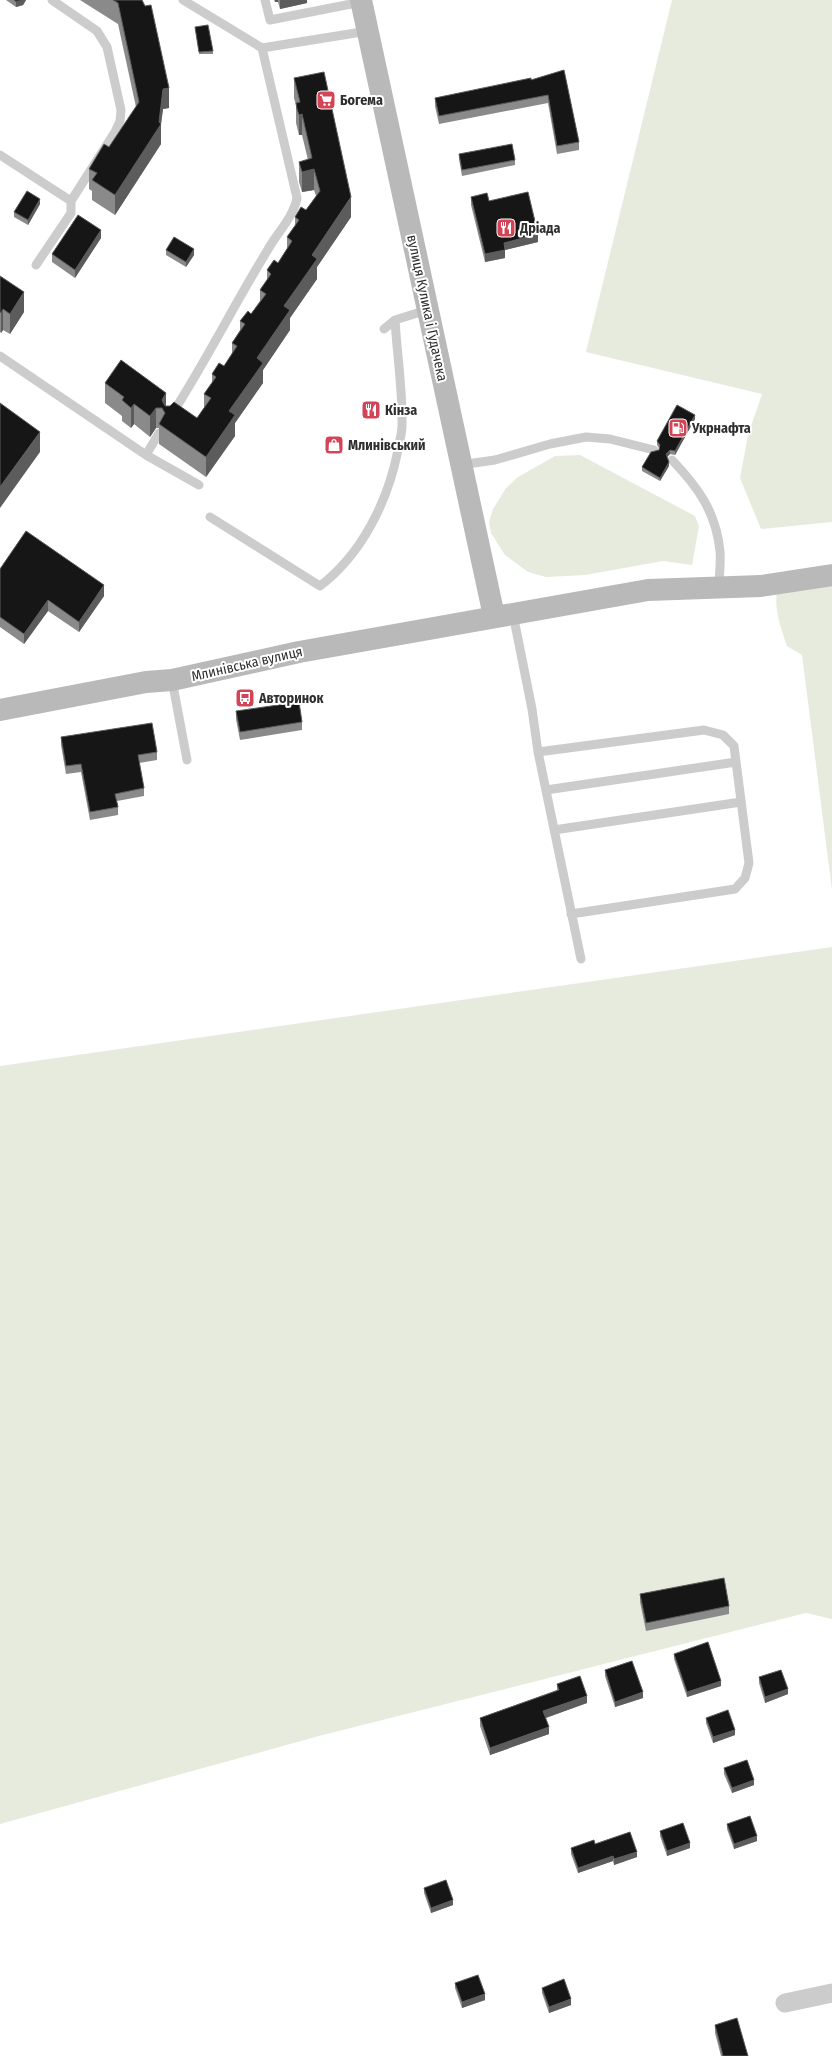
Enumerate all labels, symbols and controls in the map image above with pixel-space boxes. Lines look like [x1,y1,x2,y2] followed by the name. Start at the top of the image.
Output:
[315,89,337,111] supermarket icon: Богема
[340,92,383,109] place label: Богема
[495,217,517,239] restaurant icon: Дріада
[519,220,560,237] place label: Дріада
[403,233,451,383] street label: вулиця Кулика і Гудачека
[360,399,382,421] restaurant icon: Кінза
[385,402,417,419] place label: Кінза
[667,417,689,439] fuel station icon: Укрнафта
[691,420,751,437] place label: Укрнафта
[323,434,345,456] shop icon: Млинівський
[348,437,426,454] place label: Млинівський
[190,643,304,685] street label: Млинівська вулиця
[234,687,256,709] bus stop icon: Авторинок
[258,690,325,707] place label: Авторинок

